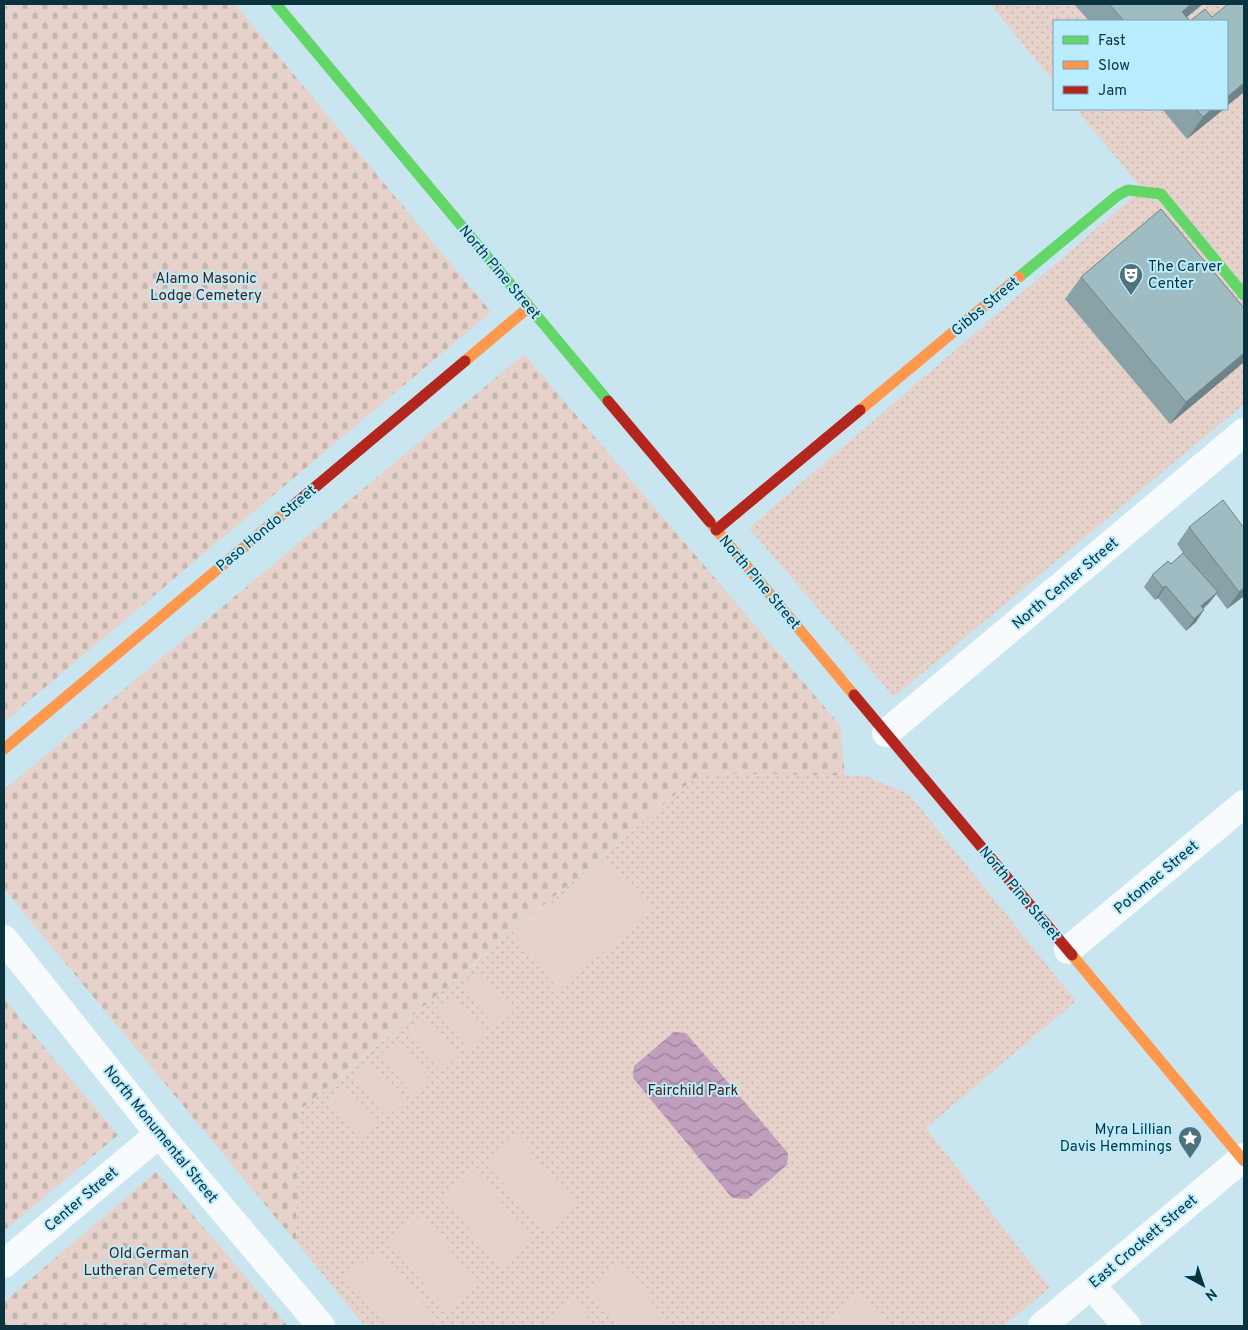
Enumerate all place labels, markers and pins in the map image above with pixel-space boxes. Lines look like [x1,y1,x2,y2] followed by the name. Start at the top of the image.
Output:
[1148,258,1223,294] place label: The Carver Center
[1118,262,1144,296] theatre icon: The Carver Center
[1060,1121,1172,1157] place label: Myra Lillian Davis Hemmings
[1177,1125,1203,1159] place icon: Myra Lillian Davis Hemmings

